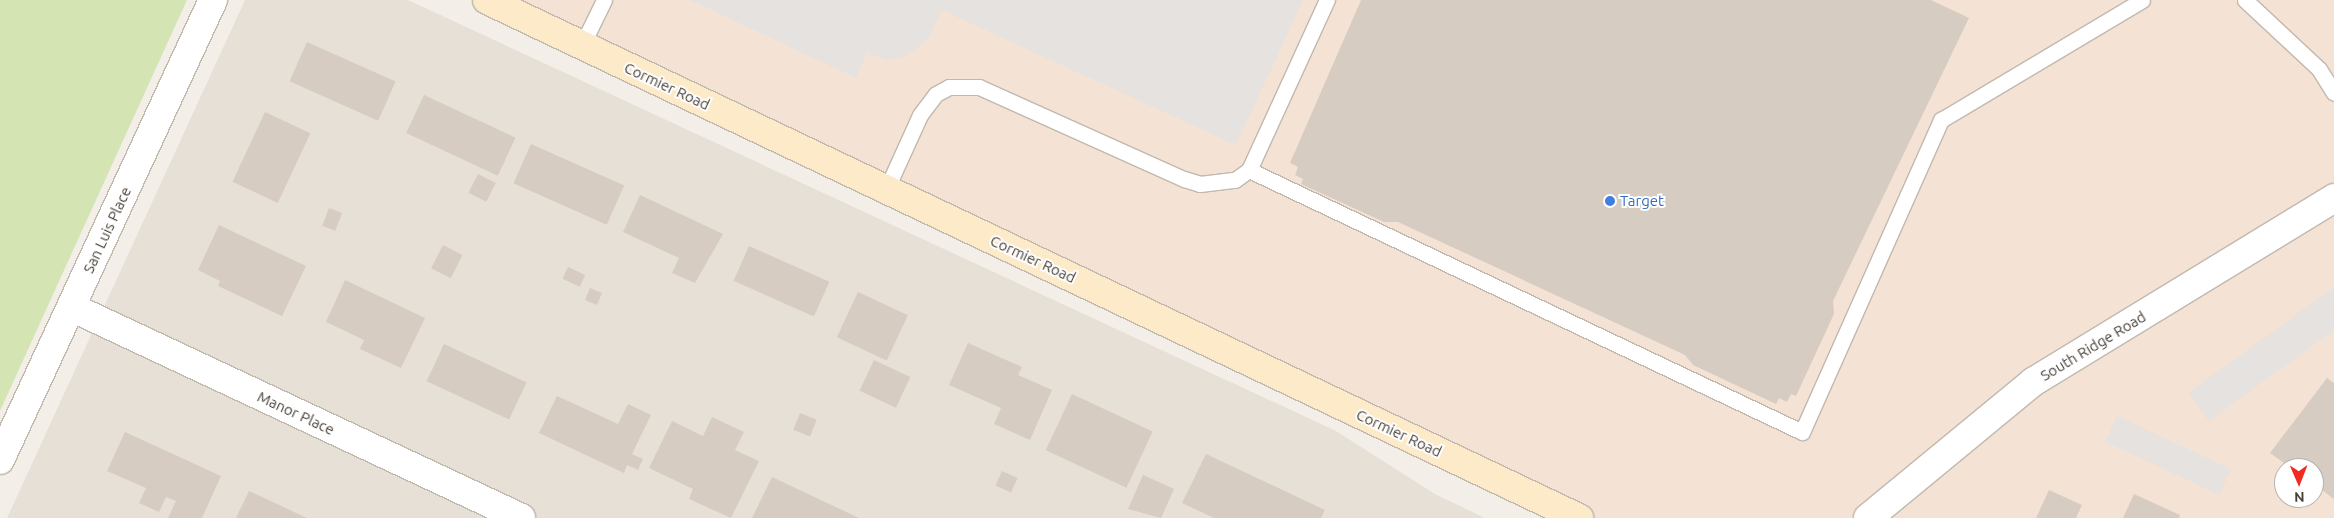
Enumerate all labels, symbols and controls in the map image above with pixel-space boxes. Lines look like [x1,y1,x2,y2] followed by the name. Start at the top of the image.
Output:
[621,58,713,114] street label: Cormier Road
[79,184,135,276] street label: San Luis Place
[1620,192,1664,210] place label: Target
[1604,195,1616,207] marker: Target
[987,231,1079,287] street label: Cormier Road
[2037,307,2149,385] street label: South Ridge Road
[255,387,337,439] street label: Manor Place
[1353,405,1445,461] street label: Cormier Road
[2274,458,2324,508] north arrow
[2294,489,2305,505] text: N

